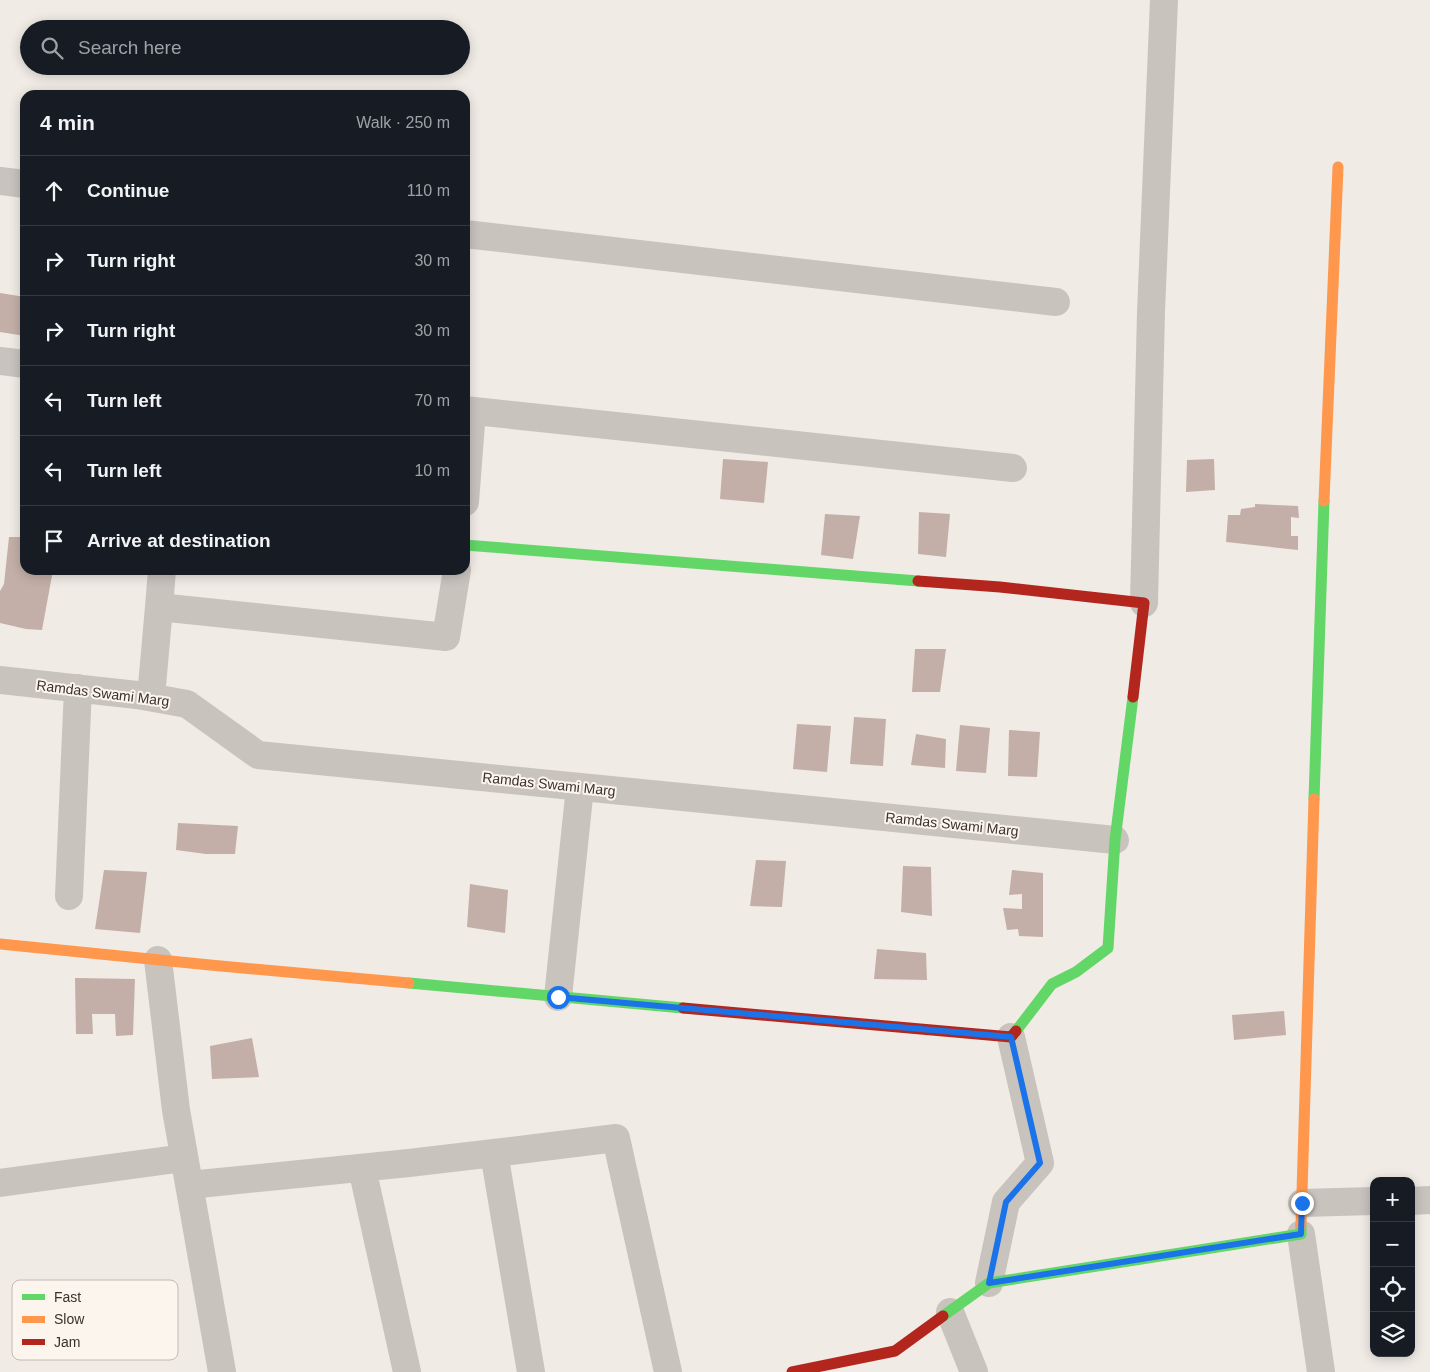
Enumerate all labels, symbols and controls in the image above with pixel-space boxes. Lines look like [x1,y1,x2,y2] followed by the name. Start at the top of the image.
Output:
[20,20,470,75] search box
[38,34,66,62] icon: search
[78,37,182,58] text: Search here
[40,111,95,134] text: 4 min
[356,114,450,131] text: Walk · 250 m
[40,177,68,205] icon: ahead
[87,180,169,201] text: Continue
[407,182,450,199] text: 110 m
[40,247,68,275] icon: right
[87,250,175,271] text: Turn right
[414,252,450,269] text: 30 m
[40,317,68,345] icon: right
[87,320,175,341] text: Turn right
[414,322,450,339] text: 30 m
[40,387,68,415] icon: left
[87,390,162,411] text: Turn left
[414,392,450,409] text: 70 m
[40,457,68,485] icon: left
[87,460,162,481] text: Turn left
[414,462,450,479] text: 10 m
[40,527,68,555] icon: arrive
[87,530,271,551] text: Arrive at destination
[36,677,170,709] street label: Ramdas Swami Marg
[482,769,616,799] street label: Ramdas Swami Marg
[885,809,1019,839] street label: Ramdas Swami Marg
[547,986,570,1009] route start
[1370,1177,1415,1357] map controls
[1370,1177,1415,1222] button: +
[1291,1192,1314,1215] route end
[1370,1222,1415,1267] button: −
[1370,1267,1415,1312] button: locate
[12,1280,178,1360] legend
[54,1289,81,1305] text: Fast
[54,1311,85,1327] text: Slow
[1370,1312,1415,1357] button: layers
[54,1334,80,1350] text: Jam

